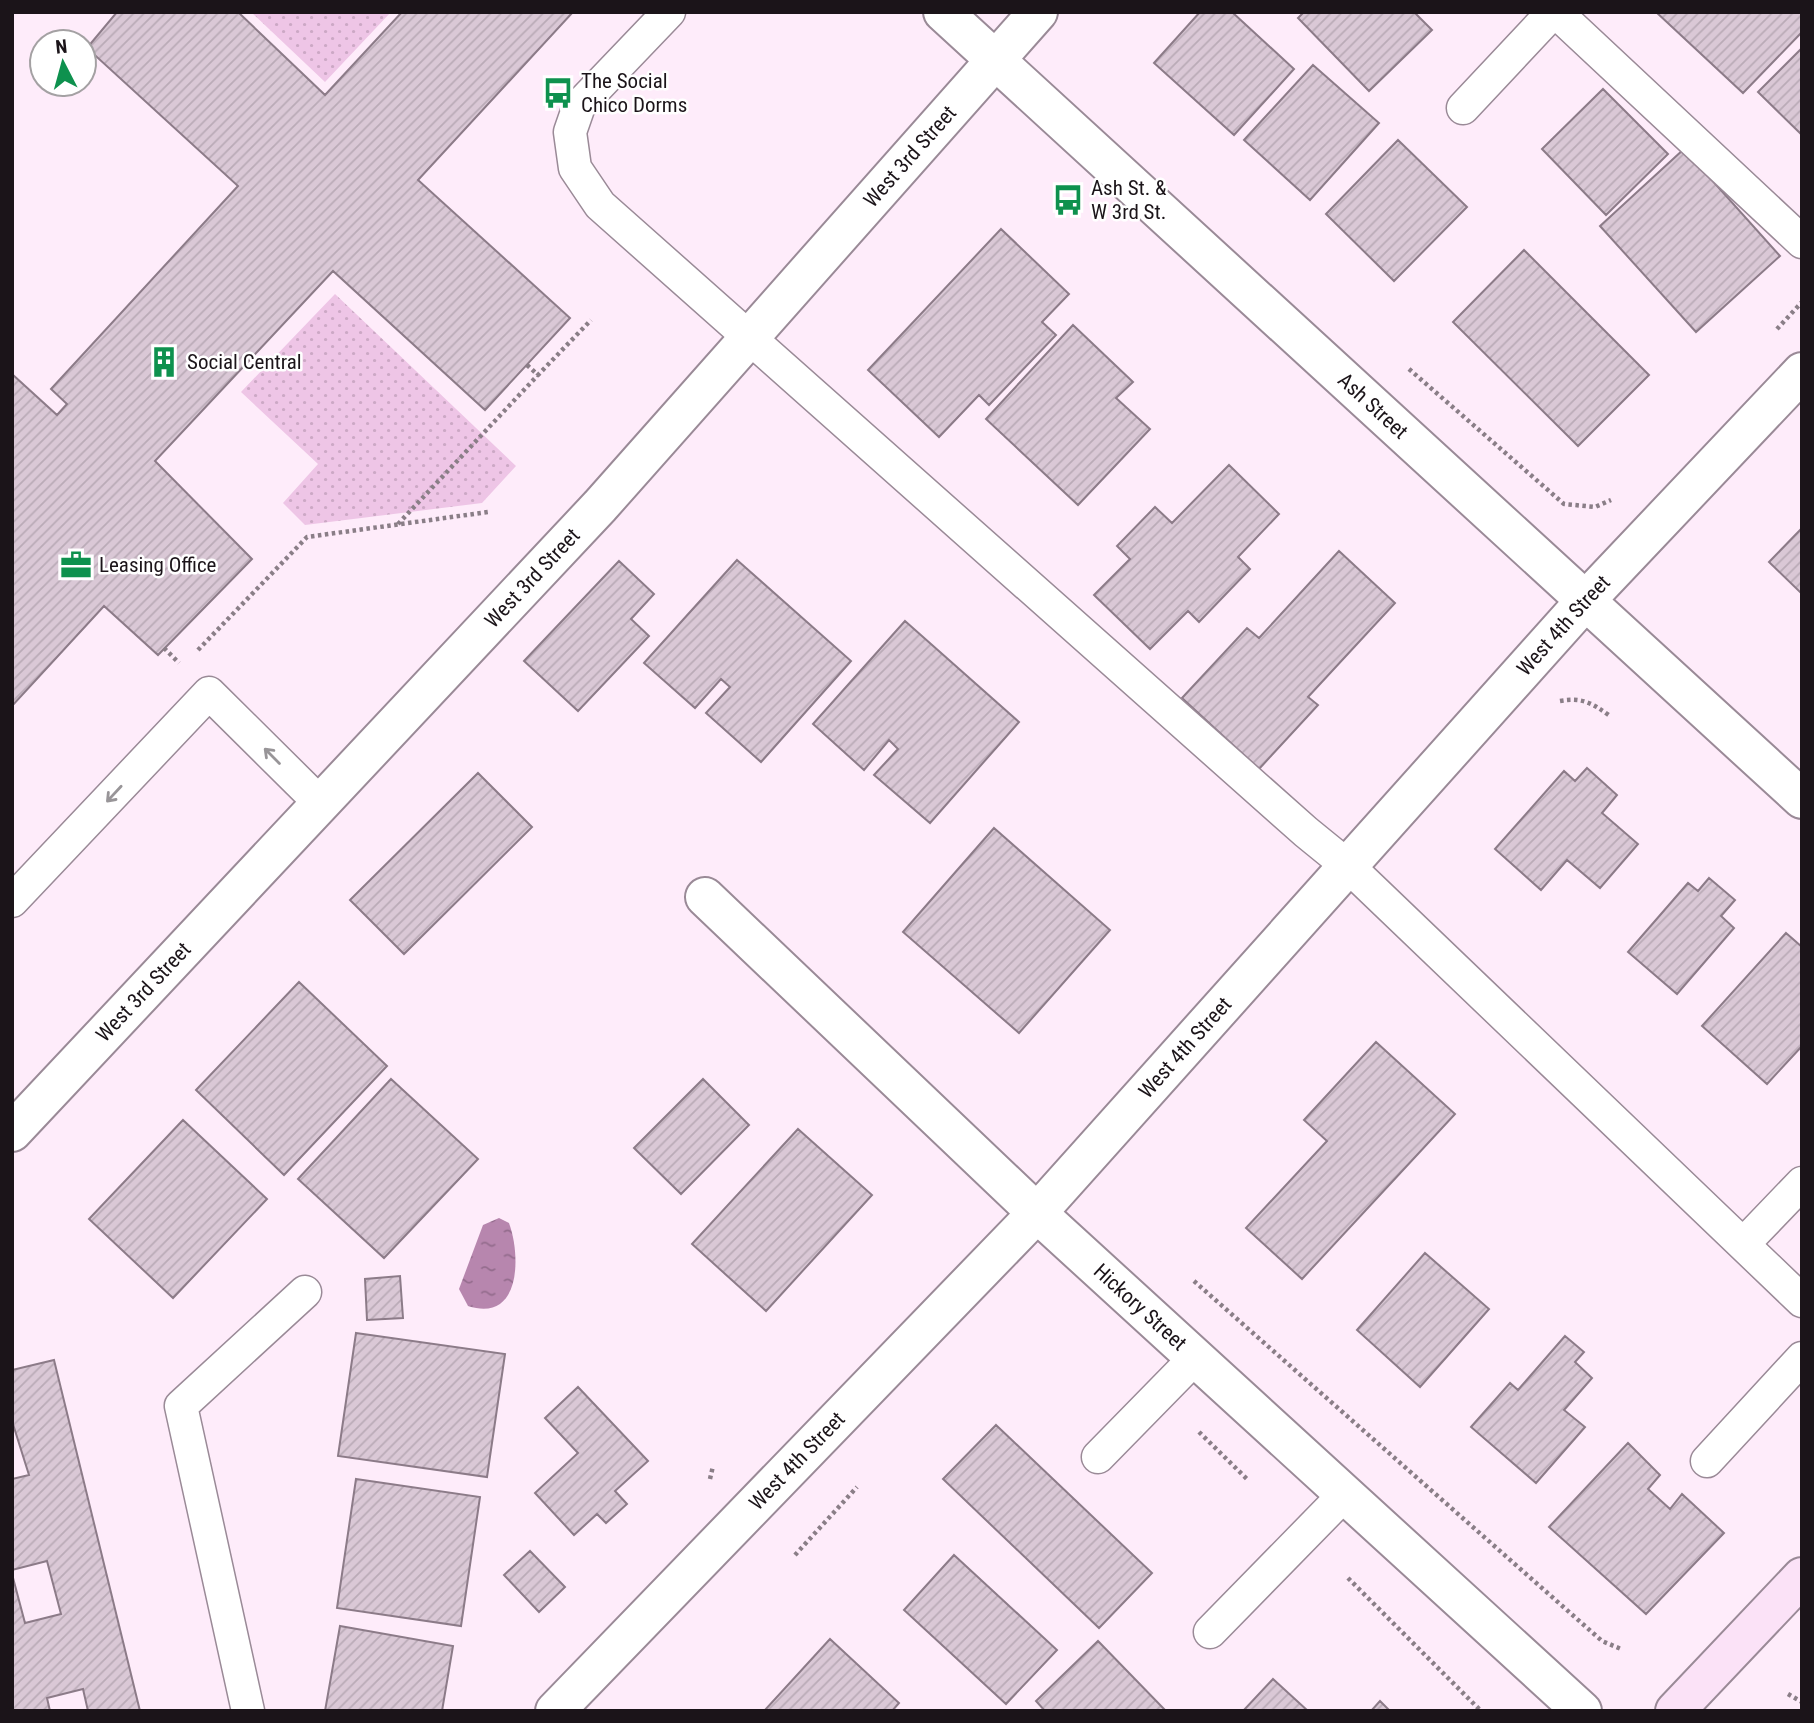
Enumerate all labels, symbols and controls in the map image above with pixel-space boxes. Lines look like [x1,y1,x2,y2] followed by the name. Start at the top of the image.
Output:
[28,28,98,98] north arrow
[54,35,68,59] text: N
[581,69,687,117] place label: The Social Chico Dorms
[541,76,575,110] bus stop icon: The Social Chico Dorms
[859,101,961,212] street label: West 3rd Street
[1091,176,1167,224] place label: Ash St. & W 3rd St.
[1051,183,1085,217] bus stop icon: Ash St. & W 3rd St.
[147,345,181,379] building icon: Social Central
[187,350,302,374] place label: Social Central
[1333,368,1413,444] street label: Ash Street
[480,523,585,633] street label: West 3rd Street
[59,548,93,582] office icon: Leasing Office
[99,553,217,577] place label: Leasing Office
[1512,570,1615,681] street label: West 4th Street
[264,748,281,765] one-way arrow
[106,785,122,803] one-way arrow
[91,937,196,1047] street label: West 3rd Street
[1134,992,1236,1103] street label: West 4th Street
[1089,1259,1191,1356] street label: Hickory Street
[744,1407,850,1515] street label: West 4th Street

